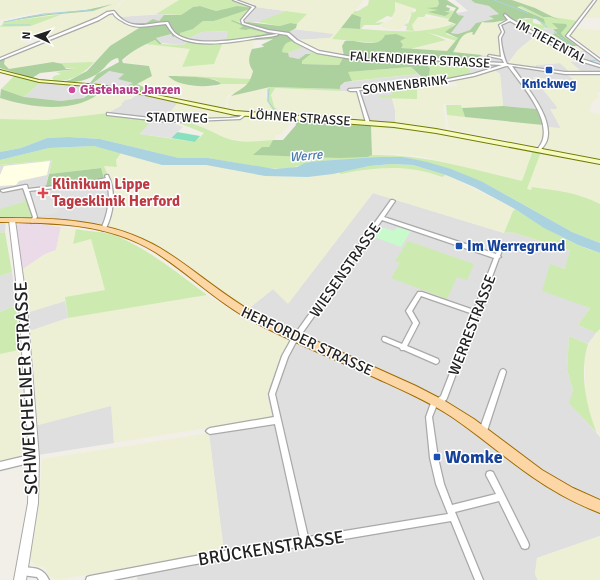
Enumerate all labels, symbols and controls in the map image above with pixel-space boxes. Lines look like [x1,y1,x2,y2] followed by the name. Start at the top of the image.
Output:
[16,16,56,56] north arrow
[513,17,589,68] street label: IM TIEFENTAL
[20,31,33,40] text: N
[349,48,491,72] street label: FALKENDIEKER STRASSE
[544,65,554,75] marker: Knickweg
[362,72,449,98] street label: SONNENBRINK
[521,76,577,92] place label: Knickweg
[80,82,181,98] place label: Gästehaus Janzen
[67,85,77,95] marker: Gästehaus Janzen
[249,105,351,130] street label: LÖHNER STRASSE
[146,109,208,127] street label: STADTWEG
[289,146,325,165] water label: Werre
[52,175,180,210] place label: Klinikum Lippe Tagesklinik Herford
[37,187,49,199] marker: Klinikum Lippe Tagesklinik Herford
[306,219,384,321] street label: WIESENSTRASSE
[467,237,565,255] place label: Im Werregrund
[454,241,464,251] marker: Im Werregrund
[445,272,499,378] street label: WERRESTRASSE
[9,281,43,495] street label: SCHWEICHELNER STRASSE
[238,303,376,379] street label: HERFORDER STRASSE
[445,446,503,468] place label: Womke
[432,452,442,462] marker: Womke
[196,526,346,570] street label: BRÜCKENSTRASSE

